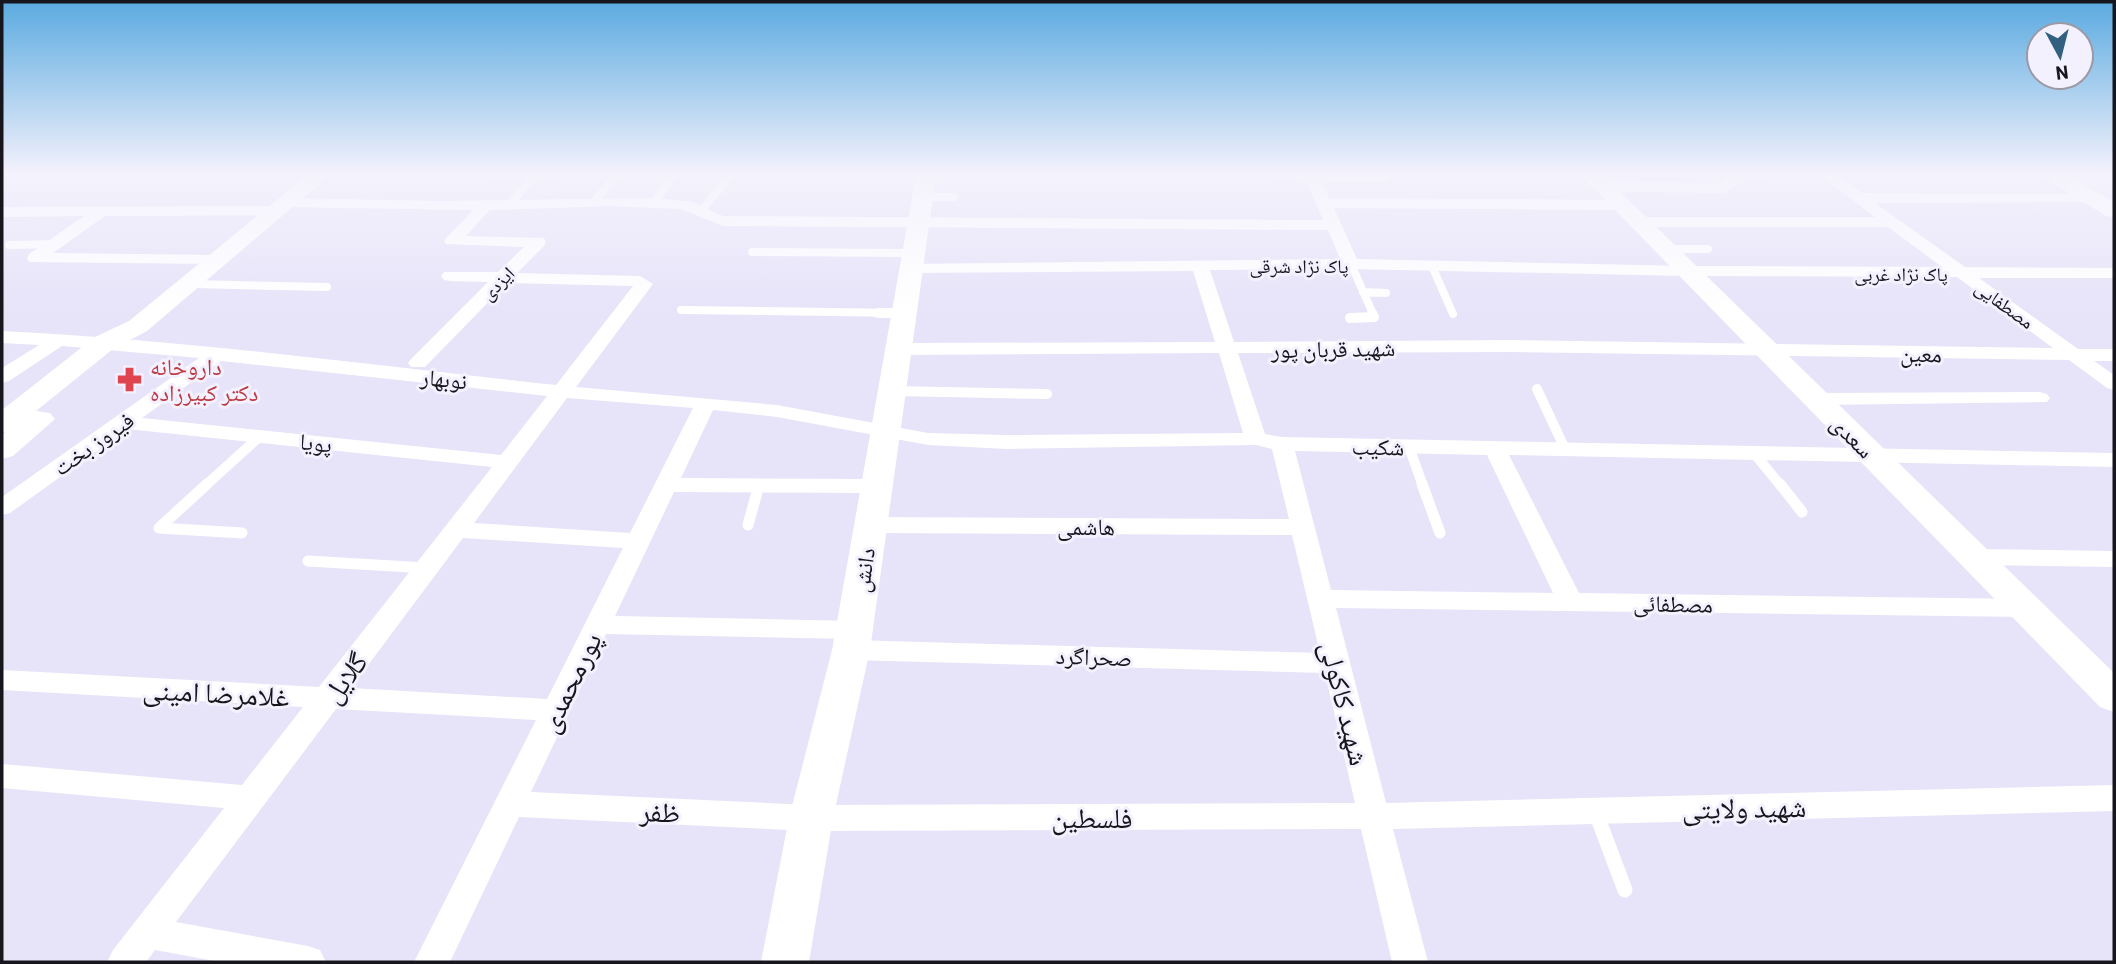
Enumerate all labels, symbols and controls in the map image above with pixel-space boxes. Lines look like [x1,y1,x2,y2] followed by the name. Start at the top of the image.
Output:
[2025,21,2095,91] north arrow
[2054,61,2070,86] text: N
[1249,254,1349,278] street label: پاک نژاد شرقی
[475,261,519,305] street label: ایزدی
[1854,262,1948,286] street label: پاک نژاد غربی
[1970,275,2039,334] street label: مصطفایی
[1270,333,1395,364] street label: شهید قربان پور
[1900,339,1942,368] street label: معین
[150,352,258,407] place label: داروخانه دکتر کبیرزاده
[418,362,469,395] street label: نوبهار
[116,365,144,393] pharmacy icon: داروخانه دکتر کبیرزاده
[47,405,139,481] street label: فیروز بخت
[1825,409,1880,464] street label: سعدی
[298,426,334,459] street label: پویا
[1351,432,1405,461] street label: شکیب
[1057,512,1115,541] street label: هاشمی
[846,546,881,594] street label: دانش
[1633,588,1713,619] street label: مصطفائی
[530,626,609,738] street label: پورمحمدی
[1312,637,1378,769] street label: شهید کاکولی
[1055,641,1133,671] street label: صحراگرد
[314,645,376,710] street label: گلایل
[142,671,290,715] street label: غلامرضا امینی
[1681,789,1807,827] street label: شهید ولایتی
[638,793,681,829] street label: ظفر
[1051,800,1133,836] street label: فلسطین

